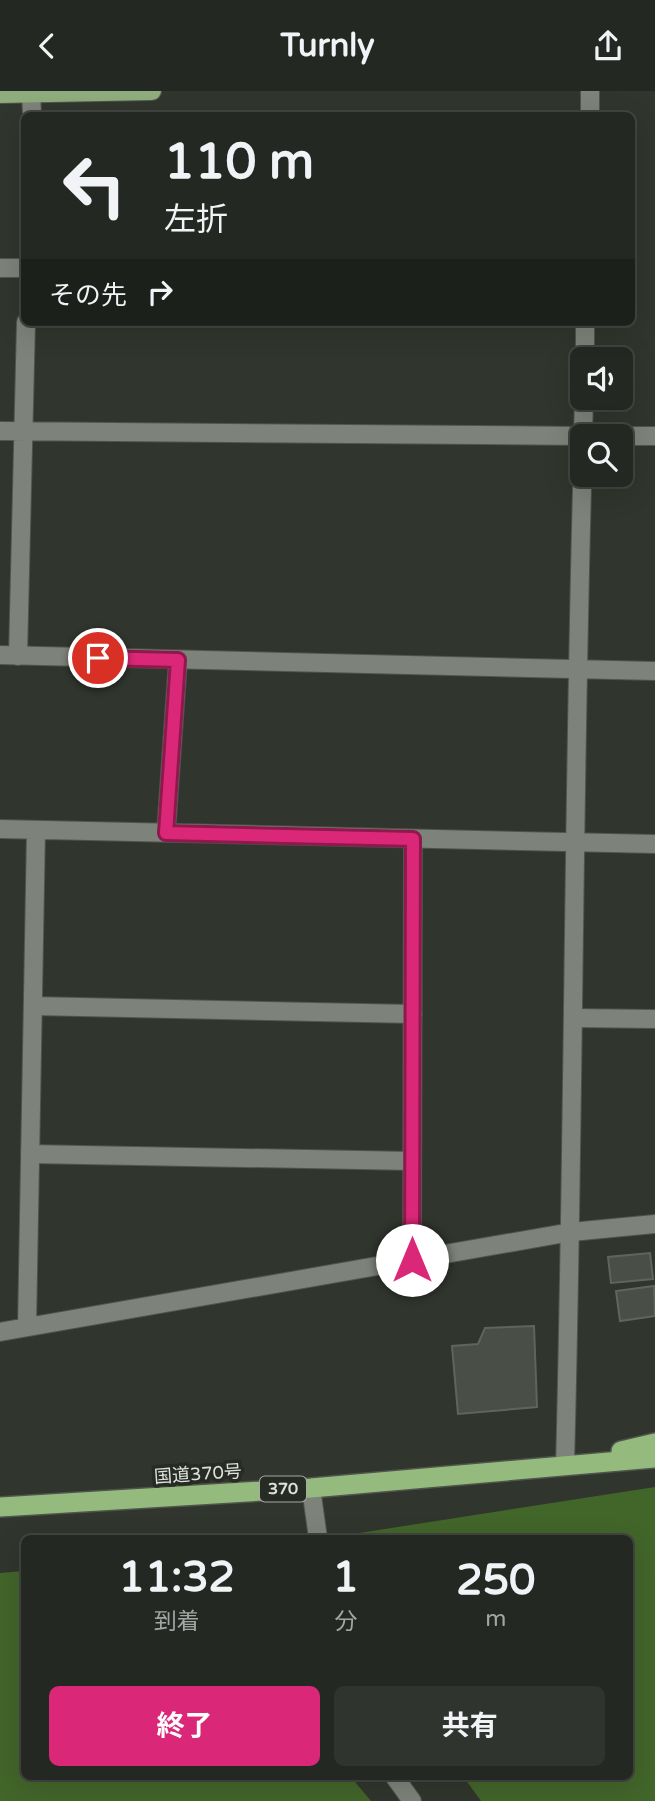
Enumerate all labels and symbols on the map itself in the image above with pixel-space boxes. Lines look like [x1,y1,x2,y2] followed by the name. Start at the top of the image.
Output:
[68,628,128,688] pin
[375,1223,449,1297] position arrow
[153,1460,243,1488] street label: 国道370号
[260,1477,306,1501] road number: 370

